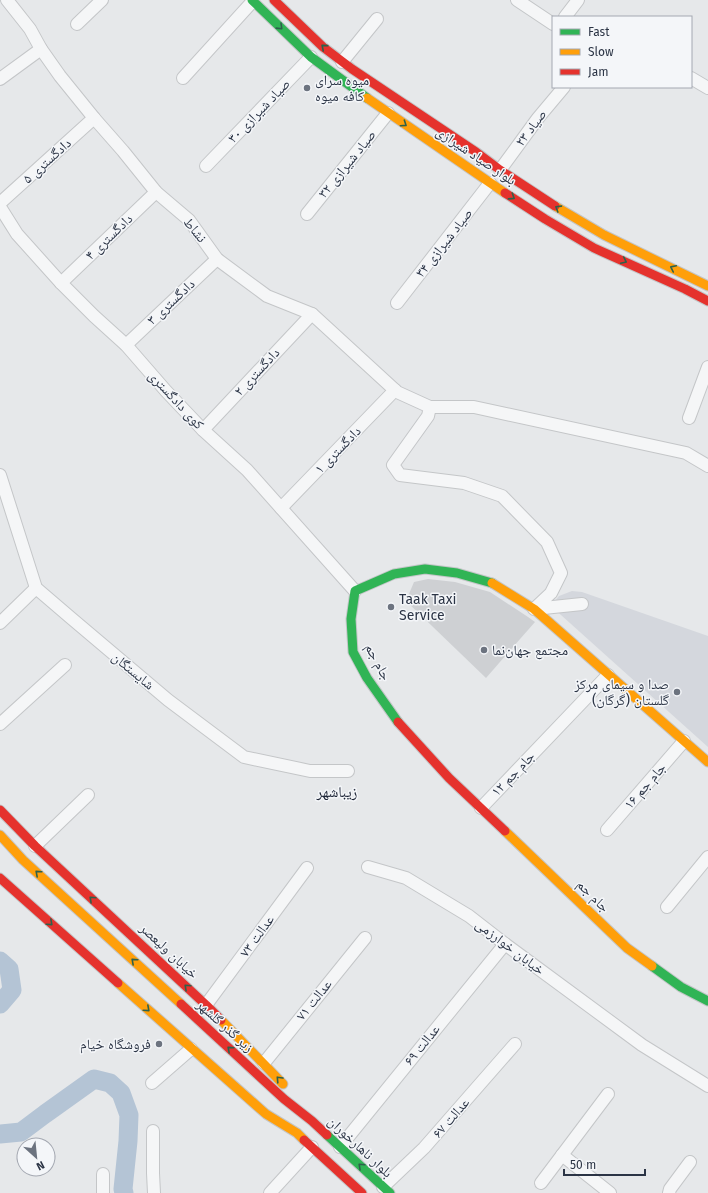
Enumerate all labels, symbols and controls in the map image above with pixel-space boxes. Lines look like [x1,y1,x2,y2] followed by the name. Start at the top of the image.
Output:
[552,16,692,88] legend
[275,22,283,30] one-way arrow
[588,25,610,39] text: Fast
[321,45,329,52] one-way arrow
[588,45,614,59] text: Slow
[588,65,608,79] text: Jam
[315,72,369,105] place label: میوه سرای کافه میوه
[224,75,294,147] street label: صیاد شیرازی ۳۰
[302,83,312,93] marker: میوه سرای کافه میوه
[512,106,550,150] street label: صیاد ۲۳
[400,119,407,127] one-way arrow
[433,123,519,189] street label: بلوار صیاد شیرازی
[314,127,380,201] street label: صیاد شیرازی ۳۲
[19,135,75,187] street label: دادگستری ۵
[507,193,514,200] one-way arrow
[412,205,476,281] street label: صیاد شیرازی ۳۴
[555,205,562,213] one-way arrow
[82,210,136,264] street label: دادگستری ۴
[180,214,210,246] street label: نشاط
[620,256,628,264] one-way arrow
[670,265,677,273] one-way arrow
[143,275,199,328] street label: دادگستری ۳
[231,344,284,400] street label: دادگستری ۲
[145,367,208,433] street label: کوی دادگستری
[311,423,365,477] street label: دادگستری ۱
[399,591,456,624] place label: Taak Taxi Service
[386,602,396,612] marker: Taak Taxi Service
[360,641,395,684] street label: جام جم
[492,642,568,660] place label: مجتمع جهان‌نما
[479,645,489,655] marker: مجتمع جهان‌نما
[108,648,158,694] street label: شایستگان
[574,676,669,709] place label: صدا و سیمای مرکز گلستان (گرگان)
[672,687,682,697] marker: صدا و سیمای مرکز گلستان (گرگان)
[488,748,539,801] street label: ۱۲ جام جم
[620,759,670,813] street label: ۱۶ جام جم
[316,783,358,801] district label: زیباشهر
[35,871,43,878] one-way arrow
[572,876,613,917] street label: جام جم
[89,896,97,904] one-way arrow
[236,912,278,960] street label: عدالت ۷۳
[472,915,548,979] street label: خیابان خوارزمی
[45,918,52,925] one-way arrow
[136,919,202,982] street label: خیابان ولیعصر
[131,958,139,966] one-way arrow
[292,976,336,1024] street label: عدالت ۷۱
[184,984,192,992] one-way arrow
[192,995,257,1056] street label: زیر گذر گلشهر
[142,1004,150,1012] one-way arrow
[400,1021,444,1069] street label: عدالت ۶۹
[80,1036,151,1054] place label: فروشگاه خیام
[154,1039,164,1049] marker: فروشگاه خیام
[227,1047,234,1054] one-way arrow
[276,1076,284,1084] one-way arrow
[429,1094,473,1142] street label: عدالت ۶۷
[324,1113,396,1181] street label: بلوار ناهارخوران
[16,1137,56,1177] north arrow
[564,1151,645,1177] scale bar
[34,1158,47,1173] text: N
[570,1158,596,1172] text: 50 m
[358,1164,366,1171] one-way arrow

